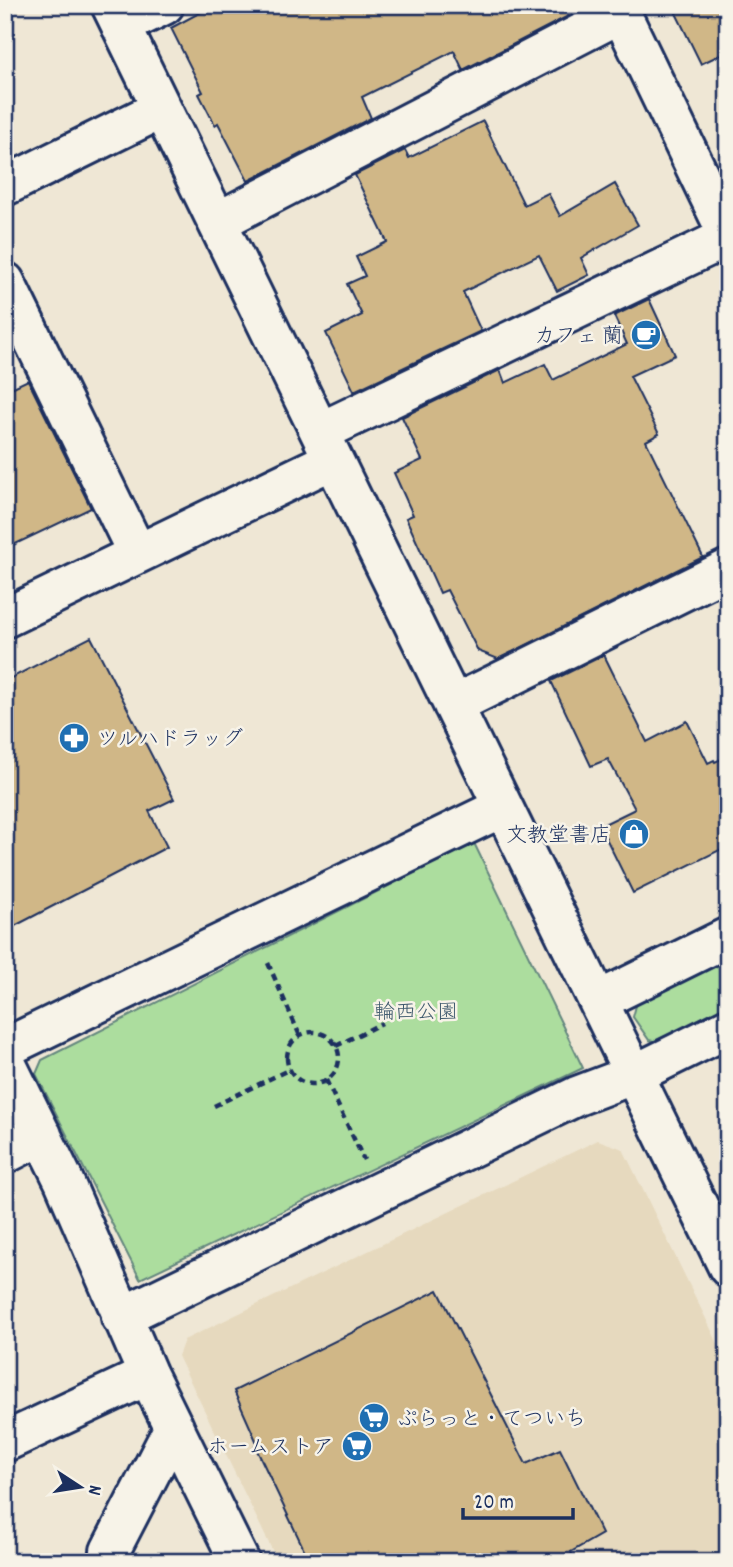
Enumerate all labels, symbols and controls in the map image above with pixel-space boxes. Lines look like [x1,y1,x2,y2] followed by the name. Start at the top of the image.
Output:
[629,318,663,352] cafe icon: カフェ 蘭
[534,323,623,353] place label: カフェ 蘭
[57,721,91,755] pharmacy icon: ツルハドラッグ
[97,726,243,756] place label: ツルハドラッグ
[617,817,651,851] shop icon: 文教堂書店
[506,822,611,852] place label: 文教堂書店
[374,999,458,1029] park label: 輪西公園
[357,1401,391,1435] supermarket icon: ぷらっと・てついち
[397,1406,586,1436] place label: ぷらっと・てついち
[340,1429,374,1463] supermarket icon: ホームストア
[207,1434,334,1464] place label: ホームストア
[46,1452,116,1522] north arrow
[463,1476,574,1520] scale bar
[79,1482,107,1497] text: N
[474,1489,514,1519] text: 20 m

